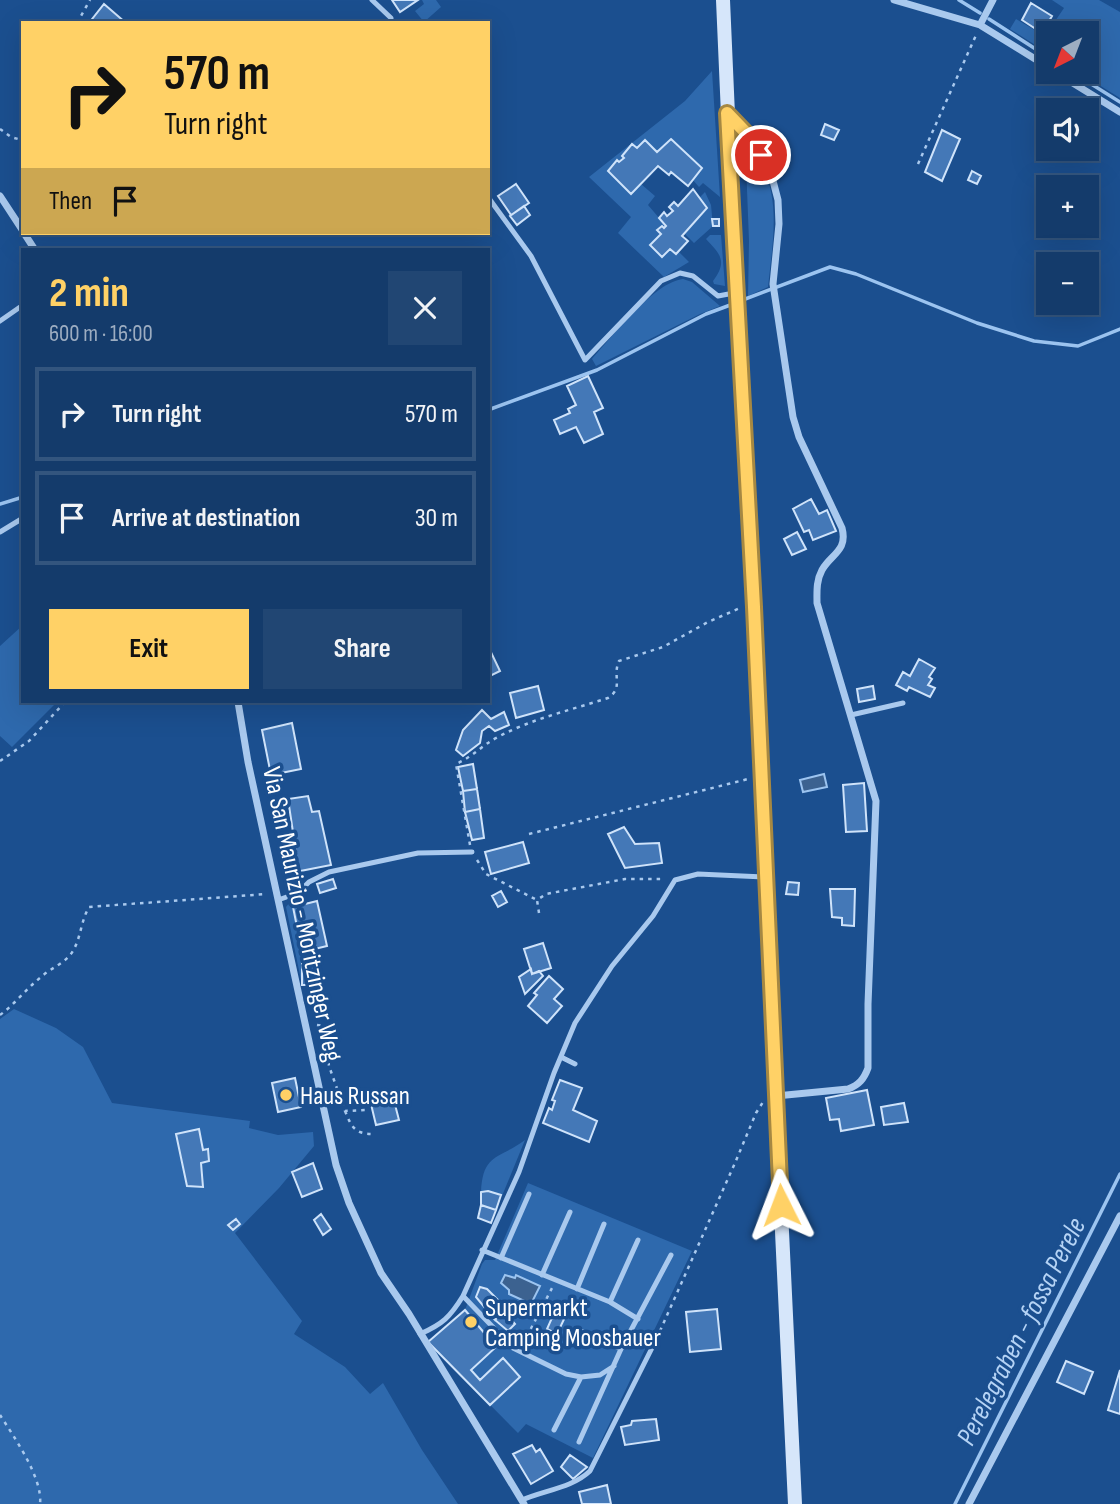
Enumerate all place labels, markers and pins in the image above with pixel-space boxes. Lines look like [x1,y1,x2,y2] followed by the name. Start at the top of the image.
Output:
[731,125,791,185] pin
[300,1081,410,1112] place label: Haus Russan
[278,1087,294,1103] marker: Haus Russan
[485,1293,662,1354] place label: Supermarkt Camping Moosbauer
[463,1314,479,1330] marker: Supermarkt Camping Moosbauer

